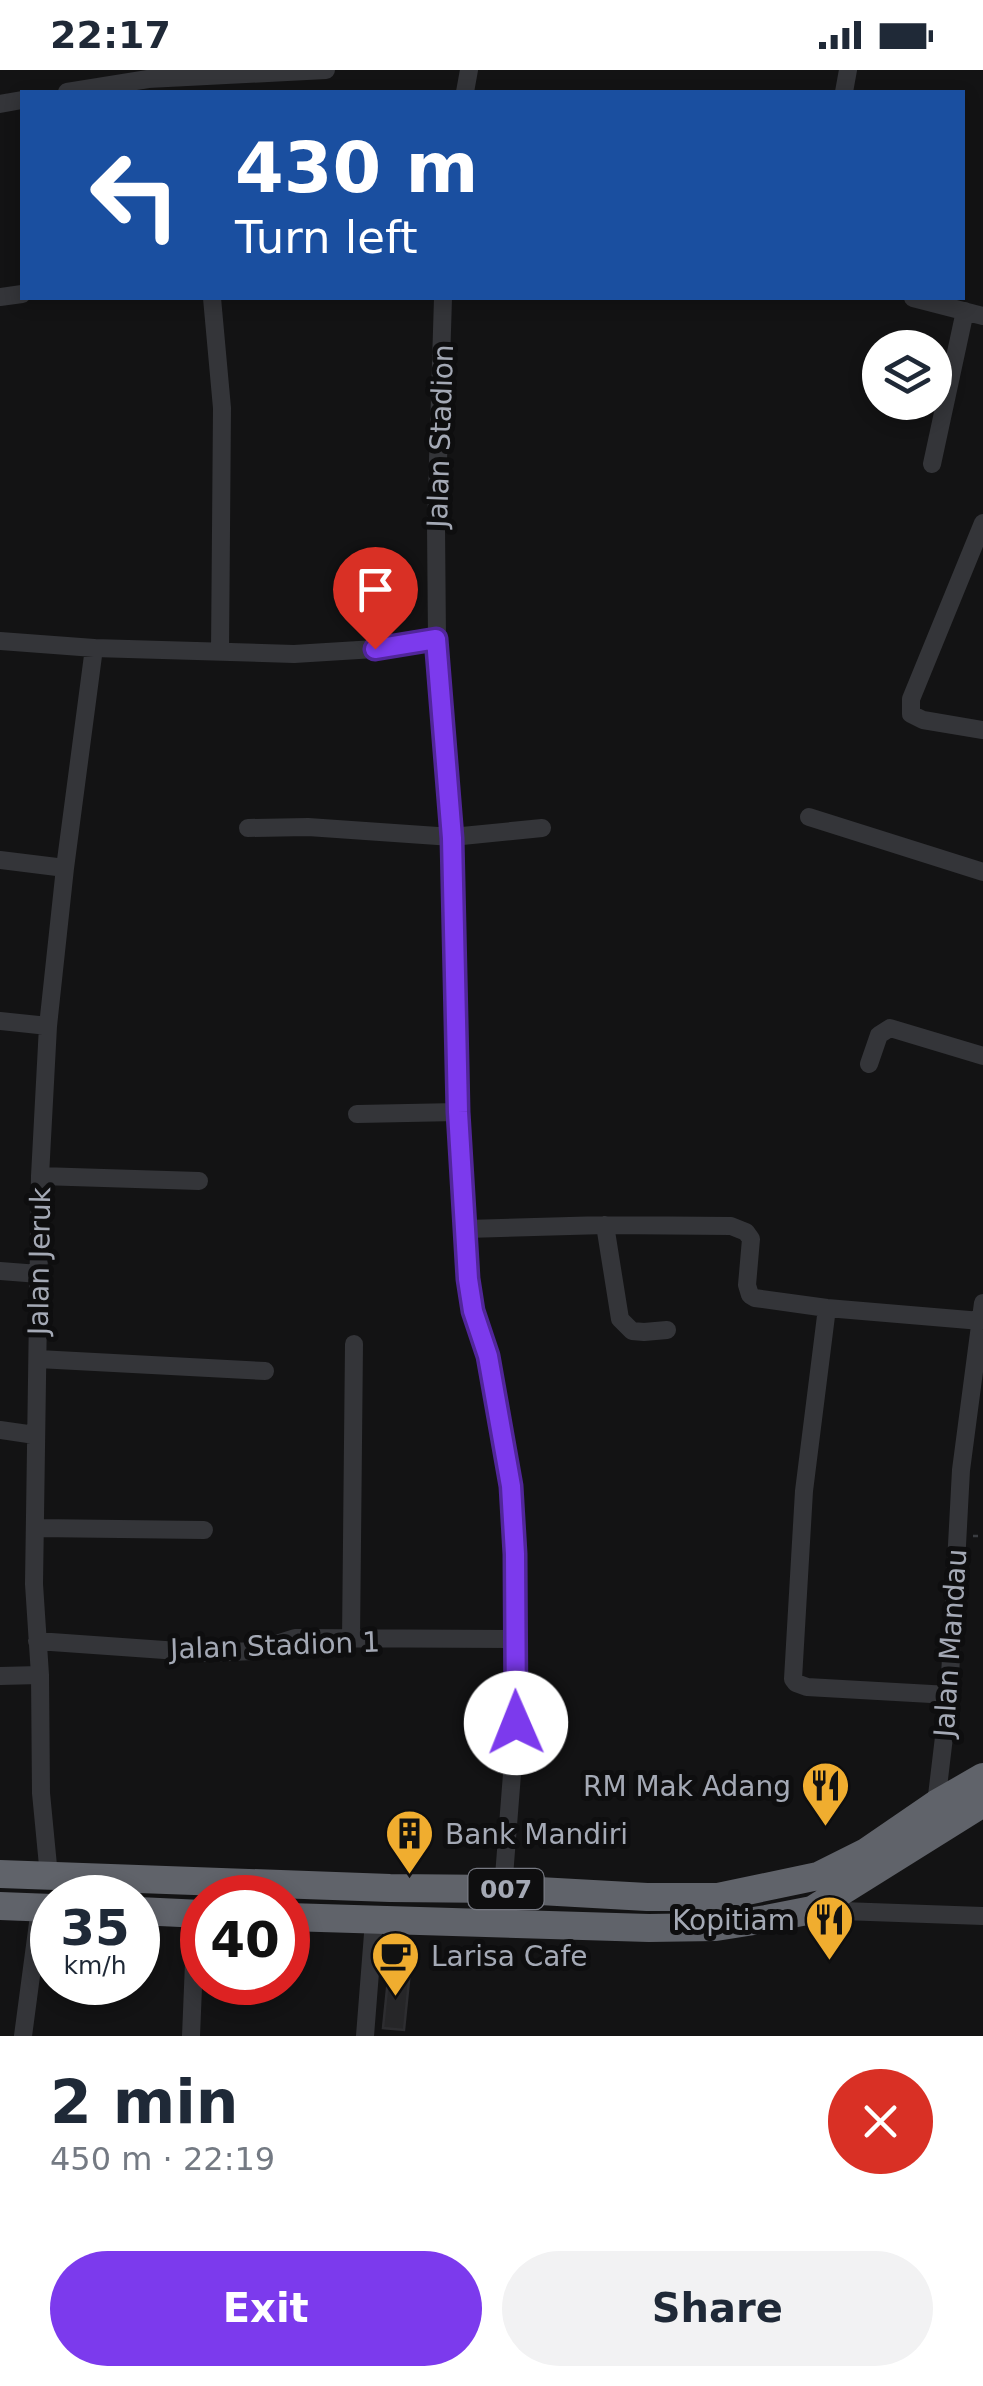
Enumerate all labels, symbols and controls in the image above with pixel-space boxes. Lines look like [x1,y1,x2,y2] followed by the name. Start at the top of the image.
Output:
[50,13,171,57] text: 22:17
[235,127,478,209] text: 430 m
[70,130,200,260] icon: left
[235,211,418,264] text: Turn left
[862,330,952,420] map controls
[862,330,952,420] button: layers
[421,344,460,530] street label: Jalan Stadion
[333,547,418,650] pin
[348,562,403,617] icon: arrive
[22,1186,57,1337] street label: Jalan Jeruk
[927,1548,974,1740] street label: Jalan Mandau
[167,1625,381,1666] street label: Jalan Stadion 1
[464,1671,568,1775] position arrow
[800,1760,852,1828] restaurant icon: RM Mak Adang
[583,1770,791,1803] place label: RM Mak Adang
[384,1808,436,1876] building icon: Bank Mandiri
[445,1818,628,1851] place label: Bank Mandiri
[468,1869,544,1909] road number: 007
[180,1875,310,2005] speed limit sign: 40
[804,1894,856,1962] restaurant icon: Kopitiam
[60,1899,130,1957] text: 35
[672,1904,795,1937] place label: Kopitiam
[370,1930,422,1998] cafe icon: Larisa Cafe
[431,1940,588,1973] place label: Larisa Cafe
[63,1951,127,1980] text: km/h
[50,2067,238,2137] text: 2 min
[828,2069,933,2174] button: close
[50,2140,275,2178] text: 450 m · 22:19
[50,2251,482,2366] button: Exit
[502,2251,933,2366] button: Share

